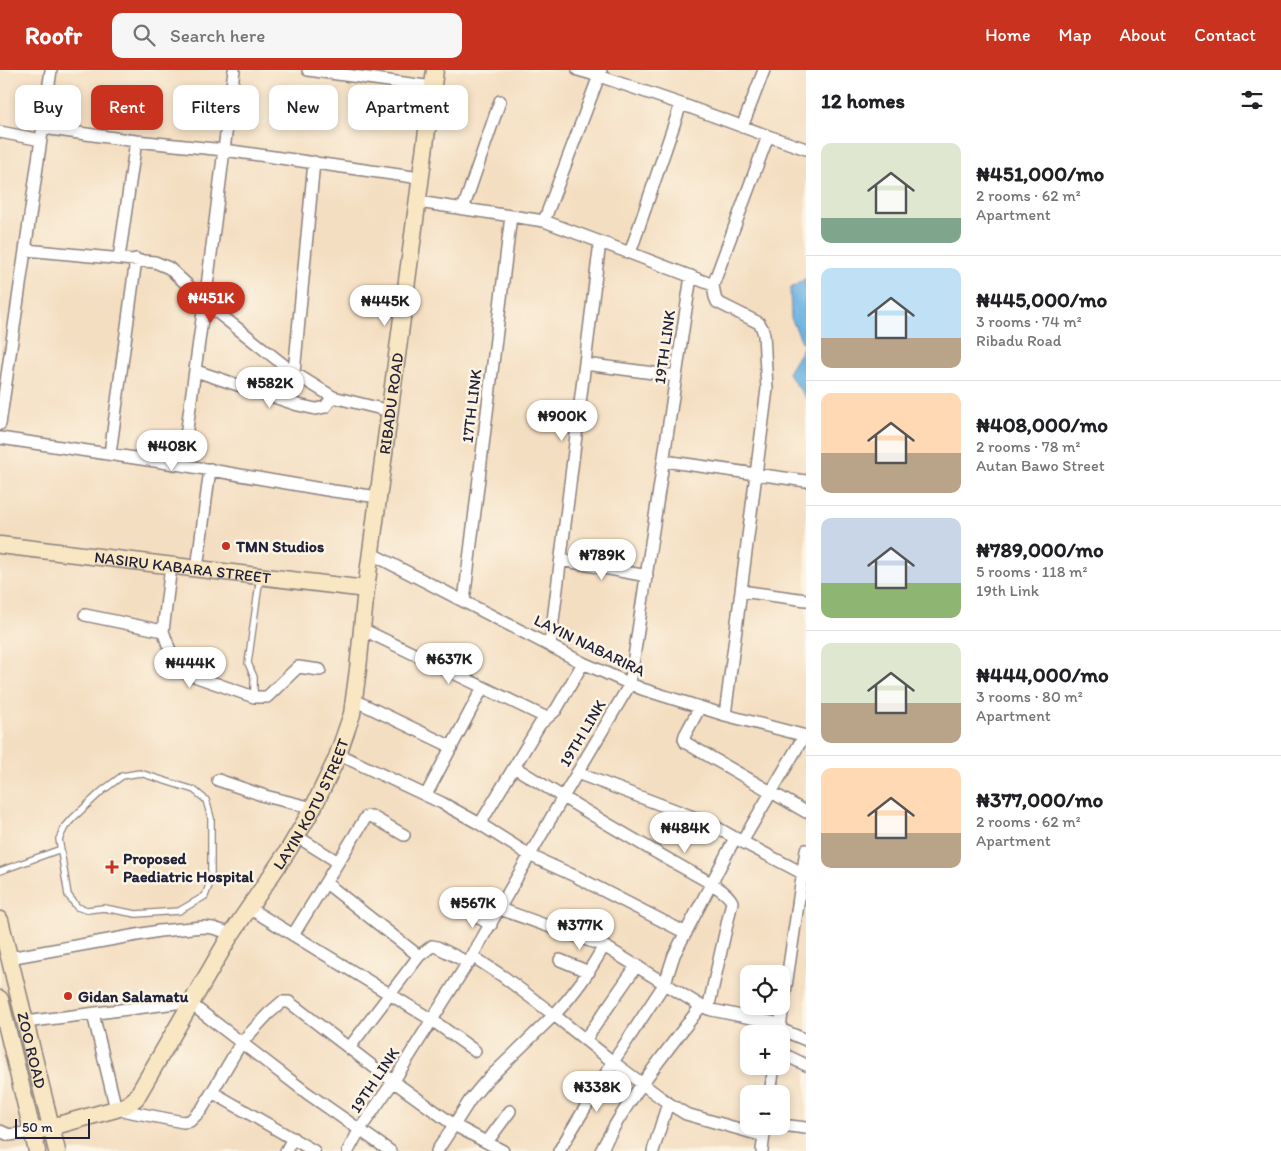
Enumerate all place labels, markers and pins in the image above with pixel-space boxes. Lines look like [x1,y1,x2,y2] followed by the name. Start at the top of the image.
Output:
[176,282,246,324] pin: ₦451K
[350,284,420,327] pin: ₦445K
[235,366,305,409] pin: ₦582K
[527,400,597,442] pin: ₦900K
[137,430,207,472] pin: ₦408K
[235,537,324,556] place label: TMN Studios
[567,538,637,581] pin: ₦789K
[220,540,232,552] marker: TMN Studios
[414,642,484,685] pin: ₦637K
[155,646,225,689] pin: ₦444K
[650,812,720,854] pin: ₦484K
[123,849,254,887] place label: Proposed Paediatric Hospital
[105,860,119,874] marker: Proposed Paediatric Hospital
[438,886,508,929] pin: ₦567K
[545,908,615,951] pin: ₦377K
[78,987,188,1006] place label: Gidan Salamatu
[62,990,74,1002] marker: Gidan Salamatu
[562,1070,632,1113] pin: ₦338K

